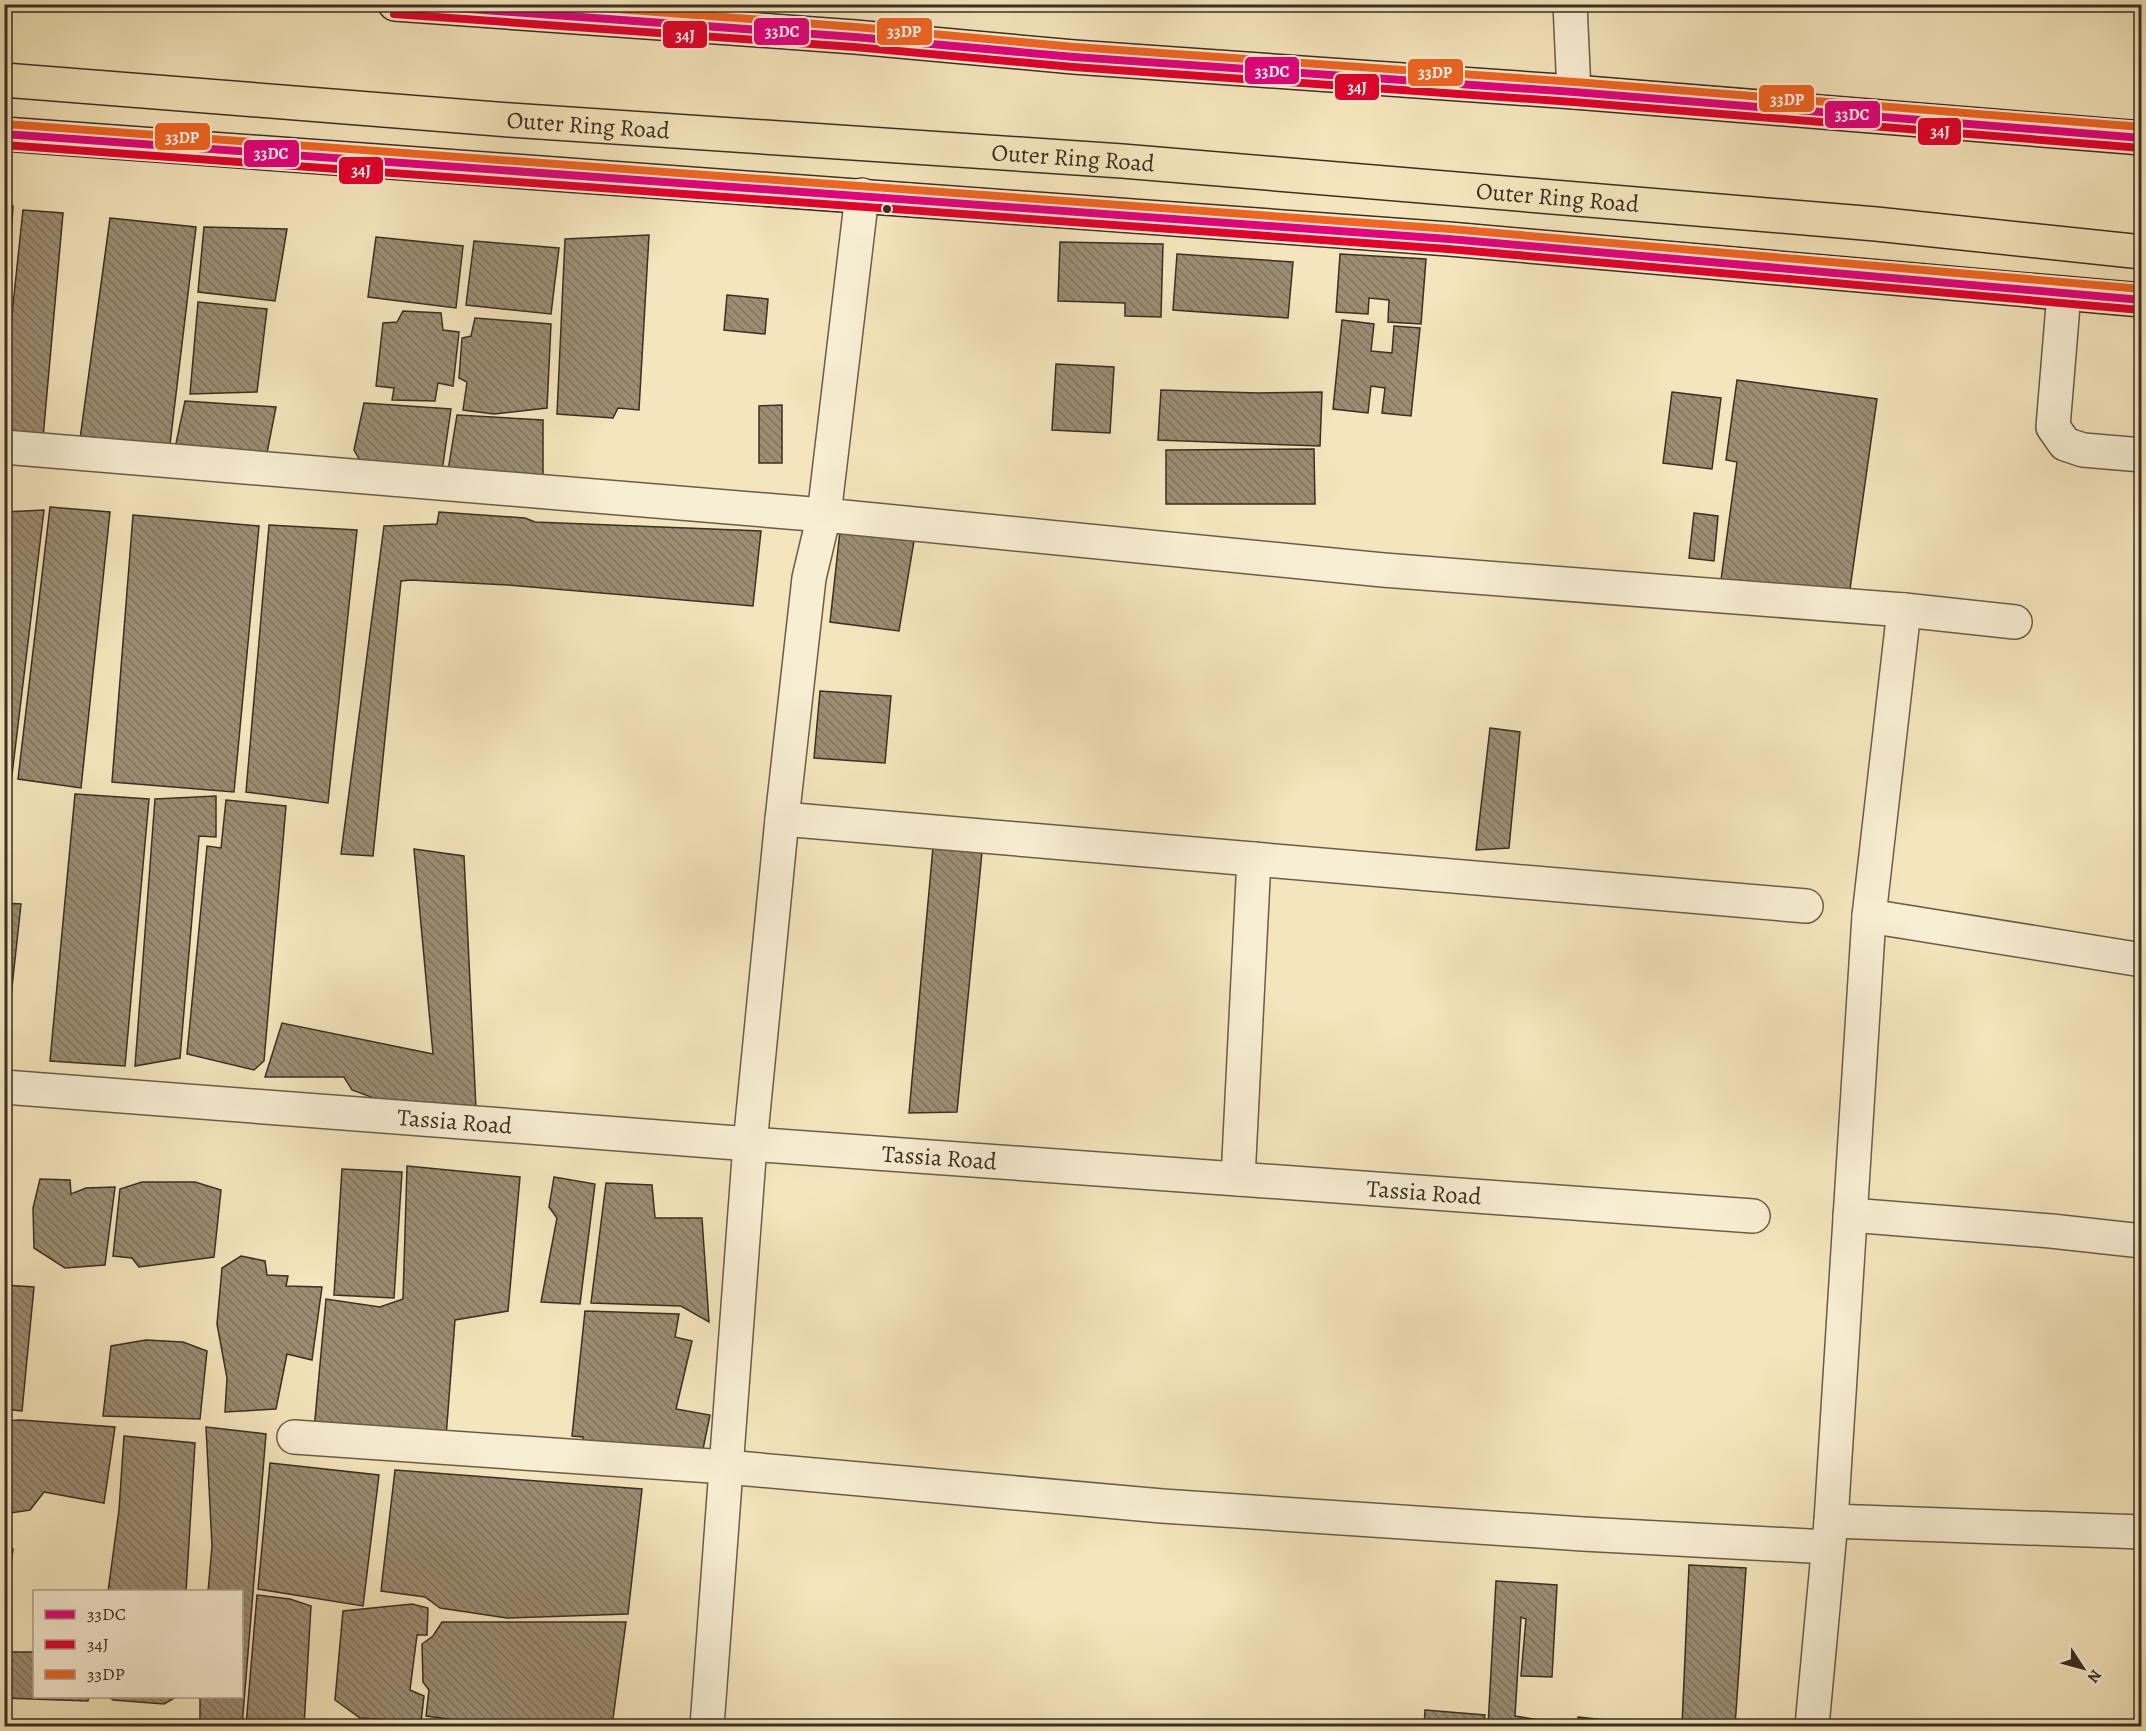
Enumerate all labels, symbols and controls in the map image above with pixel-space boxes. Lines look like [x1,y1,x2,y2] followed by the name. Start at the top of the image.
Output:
[753,17,810,46] line badge: 33DC
[876,17,933,46] line badge: 33DP
[662,20,708,49] line badge: 34J
[765,21,799,43] text: 33DC
[887,21,922,43] text: 33DP
[675,25,695,47] text: 34J
[1244,56,1300,85] line badge: 33DC
[1407,58,1464,87] line badge: 33DP
[1255,61,1289,83] text: 33DC
[1418,62,1453,84] text: 33DP
[1334,73,1380,101] line badge: 34J
[1347,77,1367,99] text: 34J
[1758,84,1815,113] line badge: 33DP
[1770,89,1805,111] text: 33DP
[1824,100,1881,129] line badge: 33DC
[506,104,671,147] street label: Outer Ring Road
[1835,104,1869,126] text: 33DC
[1917,117,1962,146] line badge: 34J
[1930,121,1950,143] text: 34J
[154,122,211,151] line badge: 33DP
[165,127,200,149] text: 33DP
[991,136,1156,180] street label: Outer Ring Road
[243,139,300,168] line badge: 33DC
[254,143,288,165] text: 33DC
[338,156,384,185] line badge: 34J
[351,160,371,182] text: 34J
[1475,175,1640,220] street label: Outer Ring Road
[881,203,893,215] unlabelled marker
[396,1101,513,1142] street label: Tassia Road
[881,1138,998,1178] street label: Tassia Road
[1366,1172,1483,1212] street label: Tassia Road
[33,1590,243,1698] legend
[87,1602,126,1626] text: 33DC
[87,1632,109,1656] text: 34J
[2053,1638,2113,1698] north arrow
[87,1662,125,1686] text: 33DP
[2082,1665,2107,1688] text: N

